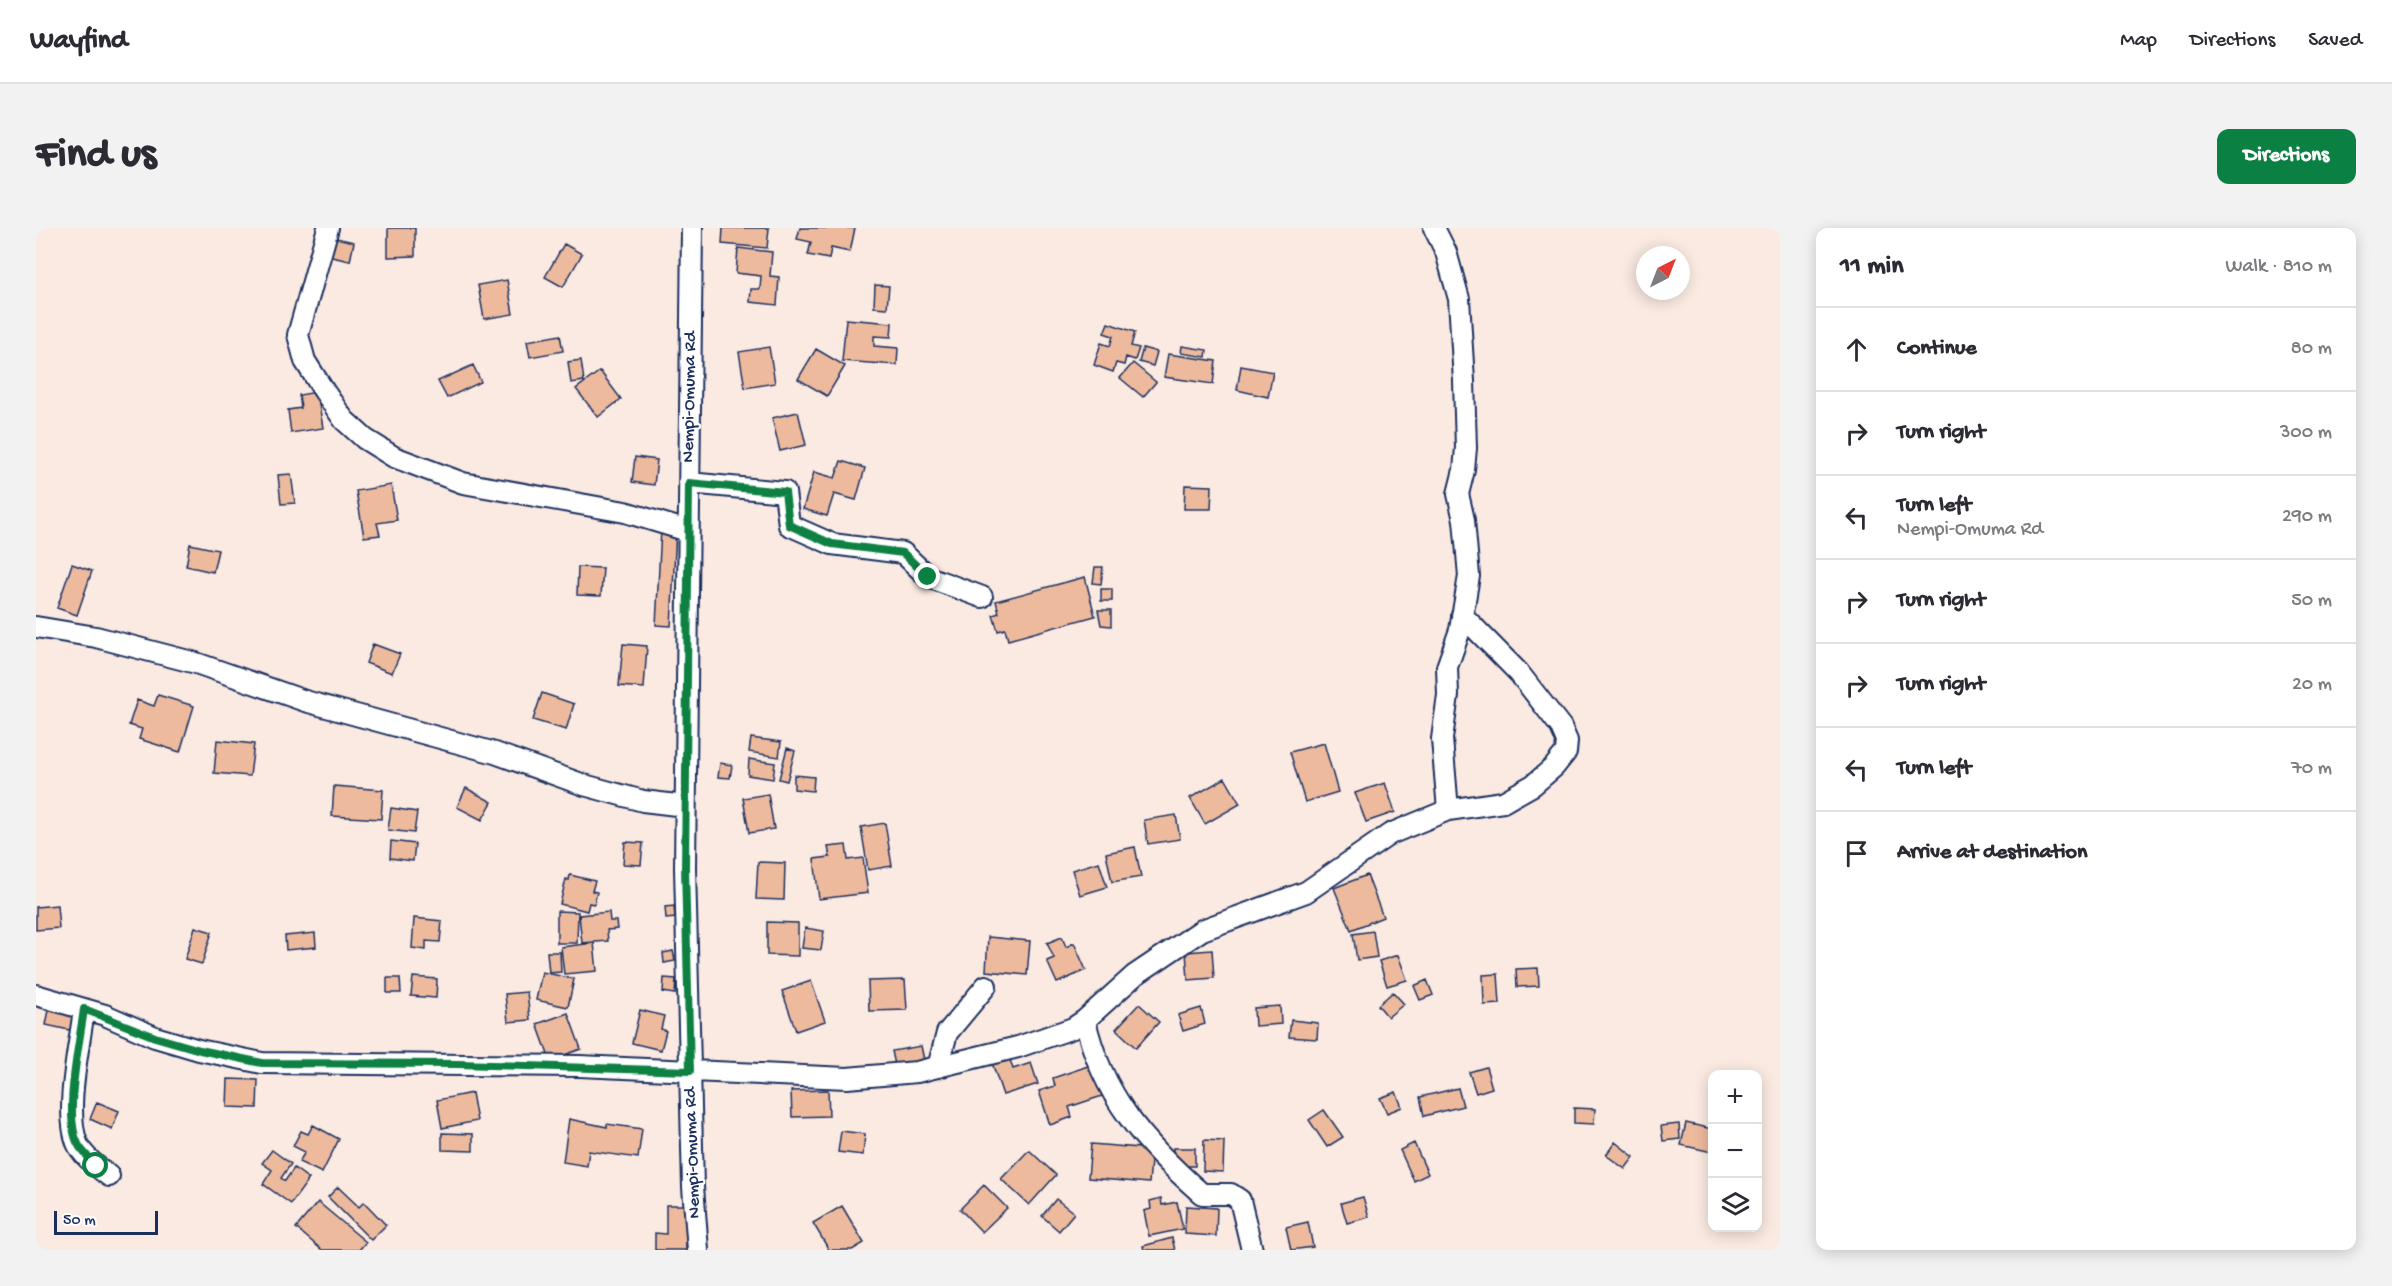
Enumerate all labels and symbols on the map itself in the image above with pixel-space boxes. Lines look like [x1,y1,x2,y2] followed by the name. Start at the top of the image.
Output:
[1636,246,1690,300] north arrow
[678,330,702,463] street label: Nempi-Omuma Rd
[914,563,940,589] route end
[680,1086,706,1219] street label: Nempi-Omuma Rd
[82,1152,108,1178] route start
[54,1208,158,1236] scale bar

